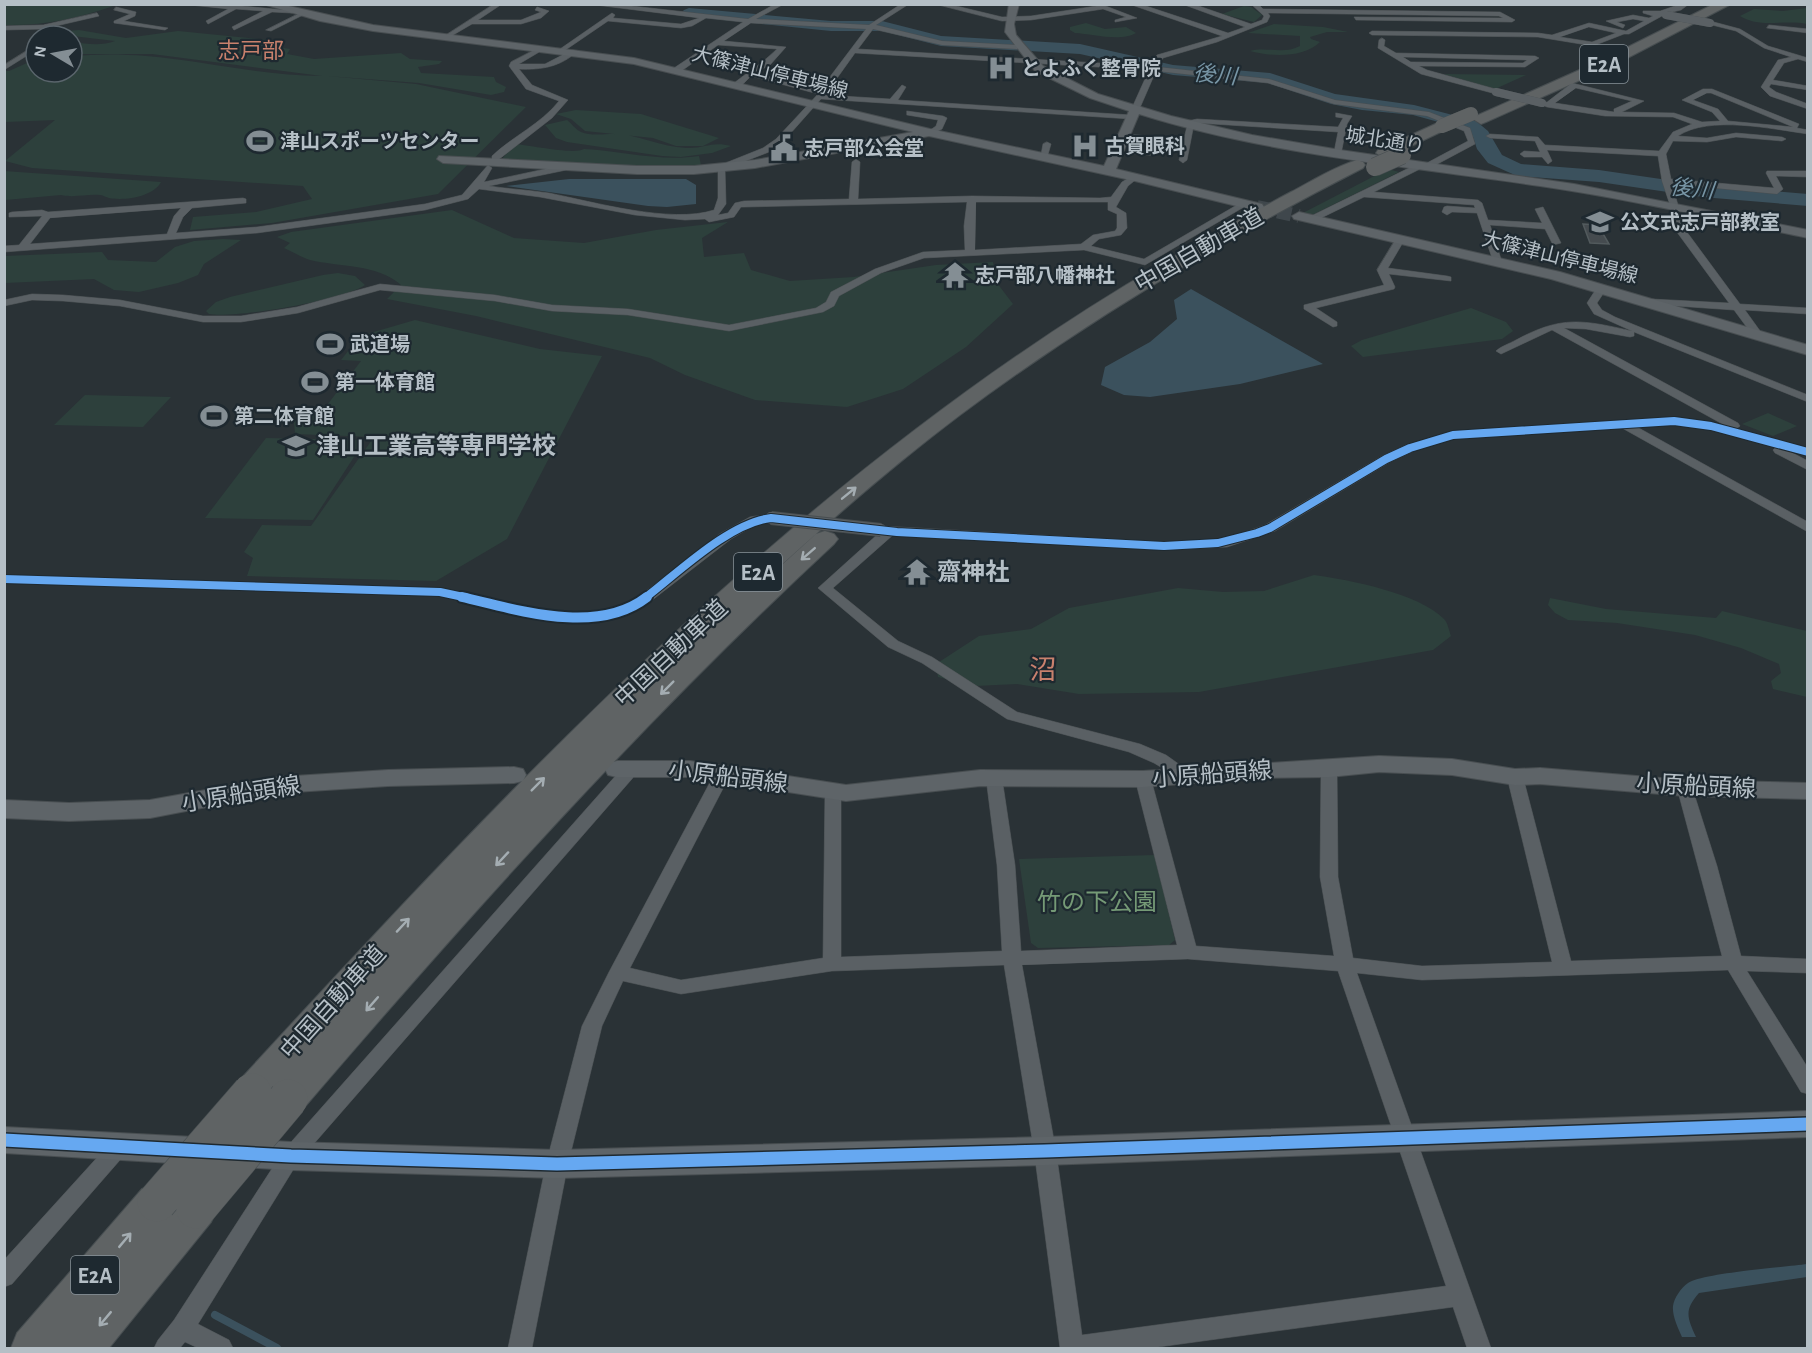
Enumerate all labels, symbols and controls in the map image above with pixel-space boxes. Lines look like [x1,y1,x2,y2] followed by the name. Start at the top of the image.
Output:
[24,24,84,84] north arrow
[218,39,284,62] district label: 志戸部
[690,42,850,102] street label: 大篠津山停車場線
[31,45,49,58] text: N
[1580,45,1628,83] road number: E2A
[986,53,1016,83] hospital icon: とよふく整骨院
[1021,58,1161,79] place label: とよふく整骨院
[1192,61,1240,88] water label: 後川
[1344,123,1426,157] street label: 城北通り
[245,126,275,156] sports icon: 津山スポーツセンター
[280,131,480,152] place label: 津山スポーツセンター
[1070,131,1100,161] hospital icon: 古賀眼科
[769,133,799,163] public building icon: 志戸部公会堂
[1105,136,1185,157] place label: 古賀眼科
[804,138,924,159] place label: 志戸部公会堂
[1669,175,1717,202] water label: 後川
[1130,203,1268,297] street label: 中国自動車道
[1585,207,1615,237] school or university icon: 公文式志戸部教室
[1620,211,1780,233] place label: 公文式志戸部教室
[1480,227,1640,287] street label: 大篠津山停車場線
[940,260,970,290] temple icon: 志戸部八幡神社
[975,264,1115,286] place label: 志戸部八幡神社
[315,329,345,359] sports icon: 武道場
[350,333,410,355] place label: 武道場
[300,367,330,397] sports icon: 第一体育館
[335,371,435,393] place label: 第一体育館
[199,401,229,431] sports icon: 第二体育館
[234,405,334,427] place label: 第二体育館
[281,431,311,461] school or university icon: 津山工業高等専門学校
[316,433,556,459] place label: 津山工業高等専門学校
[841,486,856,500] one-way arrow
[801,547,816,561] one-way arrow
[734,553,782,591] road number: E2A
[902,557,932,587] temple icon: 齋神社
[937,559,1009,585] place label: 齋神社
[609,594,733,712] street label: 中国自動車道
[1030,656,1057,684] district label: 沼
[659,681,674,696] one-way arrow
[667,757,789,797] street label: 小原船頭線
[1151,757,1273,791] street label: 小原船頭線
[1635,770,1757,802] street label: 小原船頭線
[180,772,302,816] street label: 小原船頭線
[530,777,545,792] one-way arrow
[495,851,509,866] one-way arrow
[1037,890,1157,915] park label: 竹の下公園
[396,918,410,933] one-way arrow
[275,940,391,1064] street label: 中国自動車道
[365,996,378,1012] one-way arrow
[119,1232,132,1248] one-way arrow
[71,1256,119,1294] road number: E2A
[98,1311,112,1326] one-way arrow

